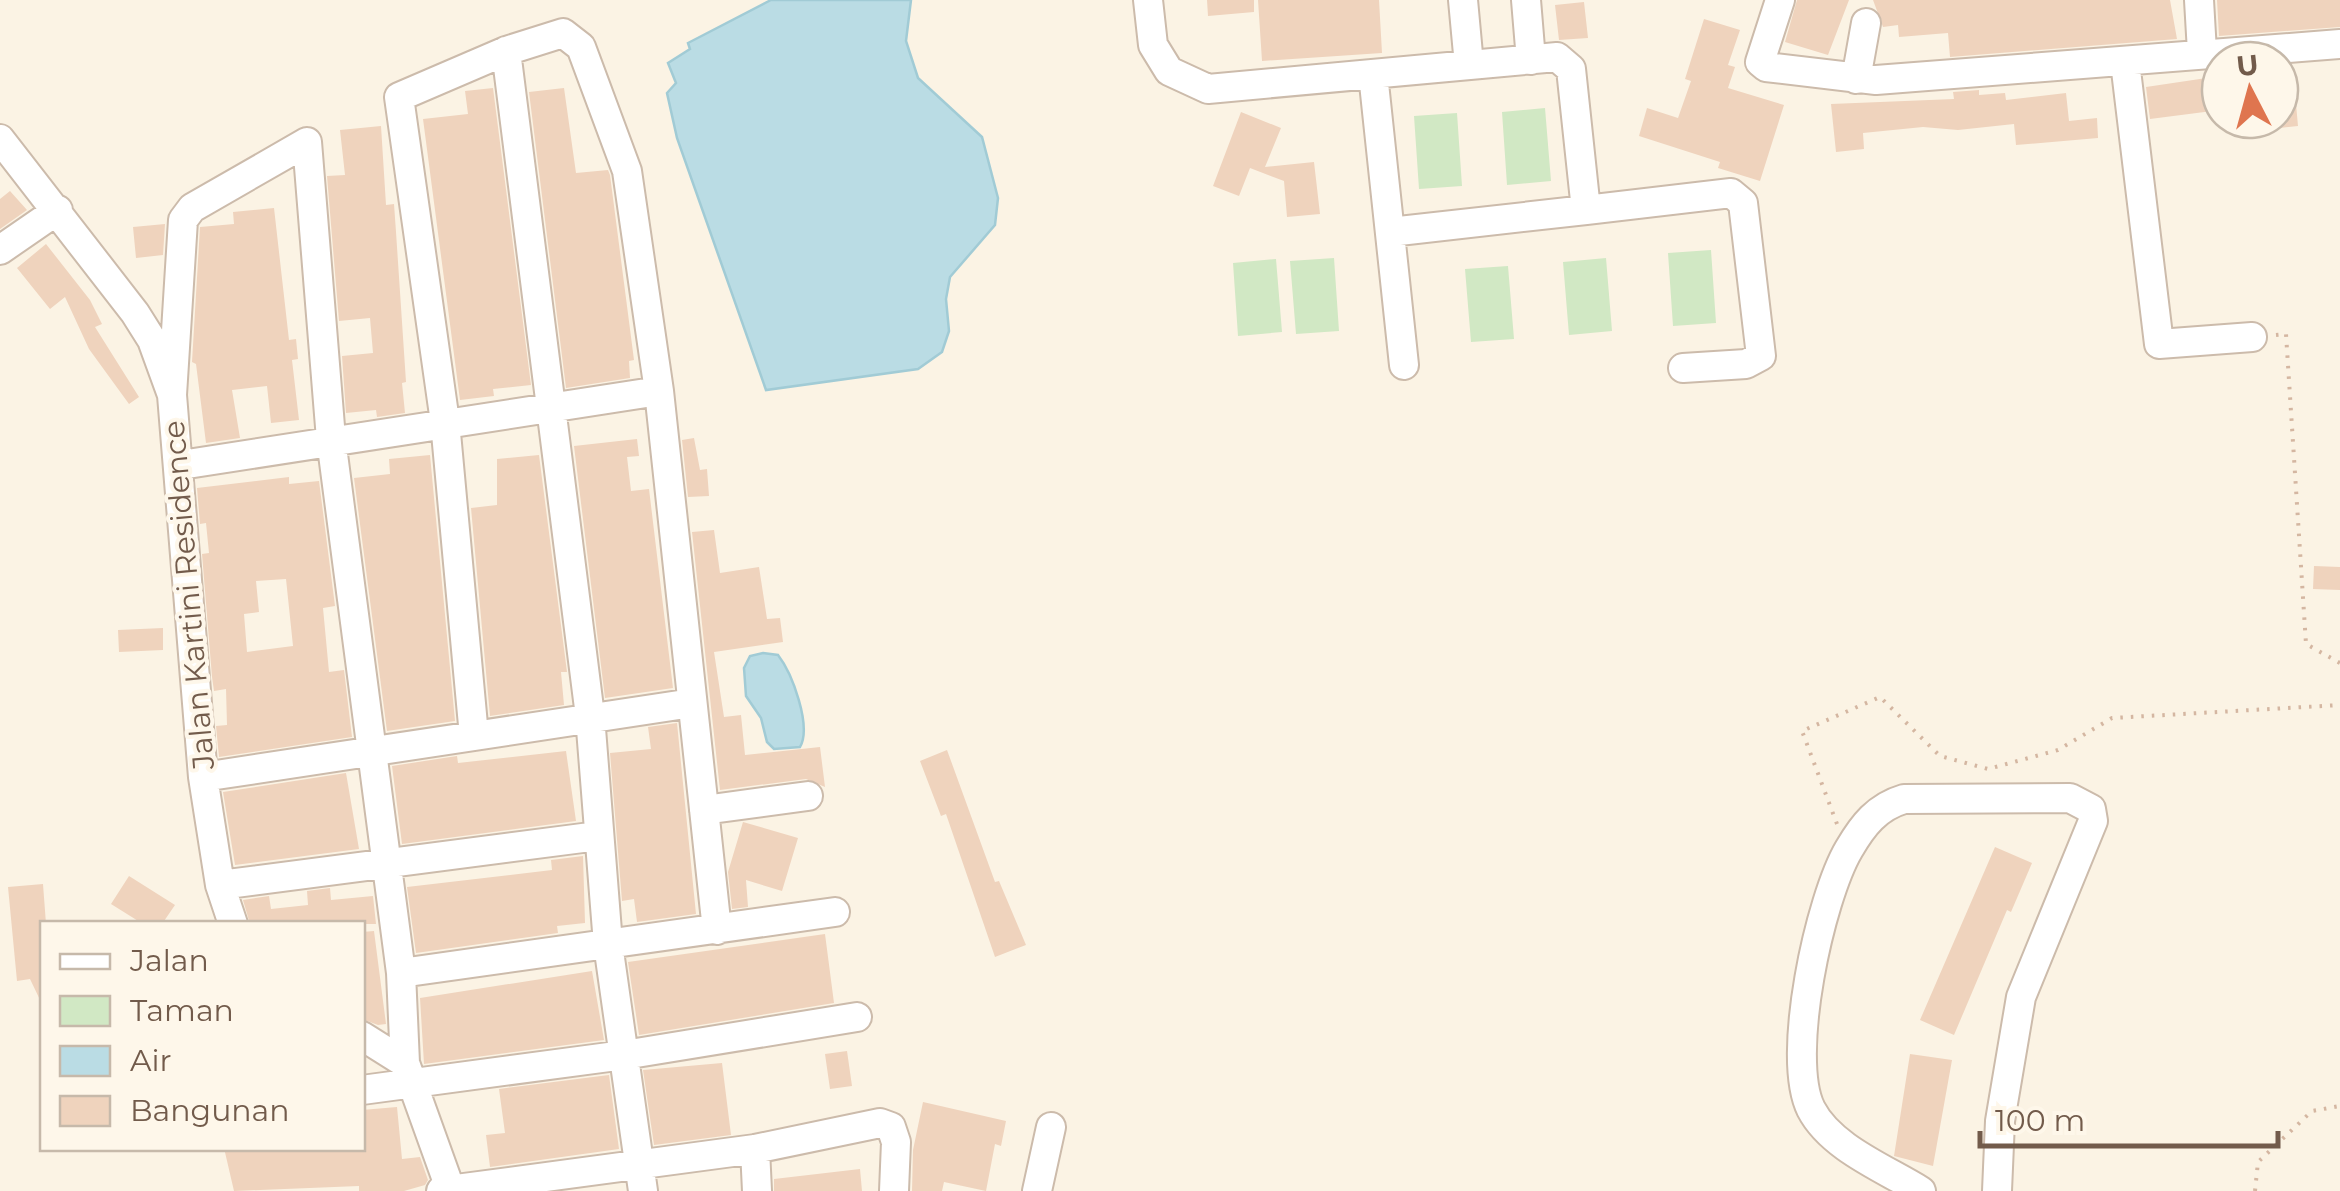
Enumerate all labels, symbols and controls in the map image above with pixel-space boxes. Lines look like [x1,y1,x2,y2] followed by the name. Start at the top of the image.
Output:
[2200,40,2300,140] north arrow
[2235,47,2260,83] text: U
[155,419,222,772] street label: Jalan Kartini Residence
[40,921,365,1151] legend
[129,942,209,979] text: Jalan
[130,992,234,1029] text: Taman
[130,1042,172,1079] text: Air
[1980,1086,2278,1148] scale bar
[130,1092,290,1129] text: Bangunan
[1995,1102,2085,1139] text: 100 m

